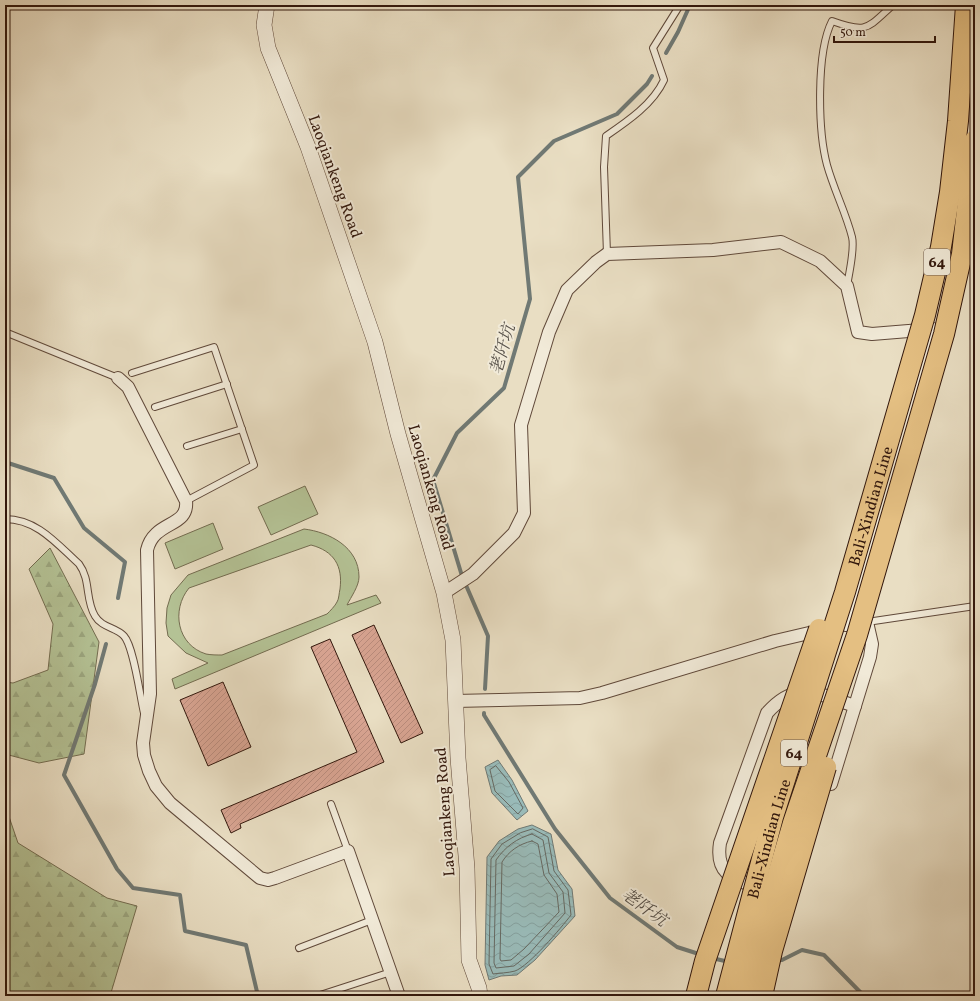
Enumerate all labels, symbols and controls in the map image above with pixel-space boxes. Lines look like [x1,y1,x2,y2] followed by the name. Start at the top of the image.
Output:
[834,18,935,44] scale bar
[840,25,866,41] text: 50 m
[302,112,367,241] street label: Laoqiankeng Road
[924,249,950,275] road number: 64
[485,319,522,377] water label: 荖阡坑
[402,422,459,553] street label: Laoqiankeng Road
[844,444,900,569] street label: Bali-Xindian Line
[781,740,807,766] road number: 64
[431,746,461,877] street label: Laoqiankeng Road
[743,776,797,901] street label: Bali-Xindian Line
[617,884,674,934] water label: 荖阡坑

